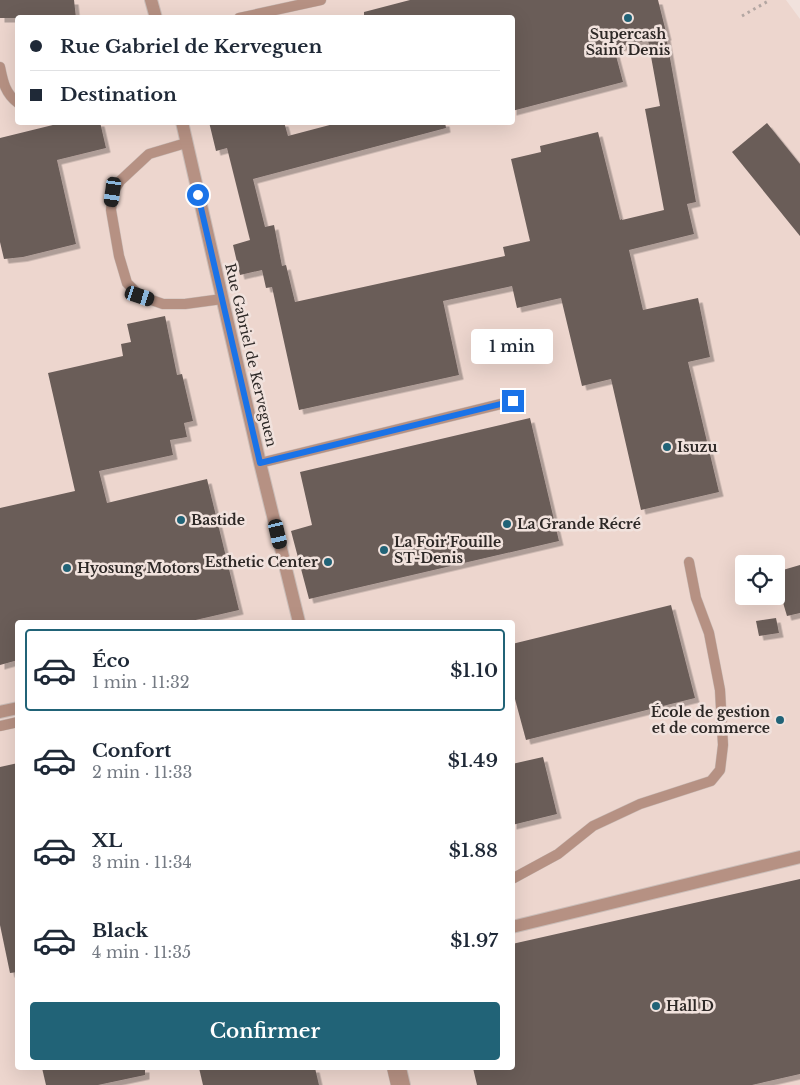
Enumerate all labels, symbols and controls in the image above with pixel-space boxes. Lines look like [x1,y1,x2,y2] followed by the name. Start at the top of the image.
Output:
[622,12,634,24] marker: Supercash Saint Denis
[586,25,671,59] place label: Supercash Saint Denis
[60,35,322,58] text: Rue Gabriel de Kerveguen
[60,83,177,106] text: Destination
[103,176,122,208] car
[187,184,209,206] route start
[221,261,281,449] street label: Rue Gabriel de Kerveguen
[123,284,156,308] car
[472,328,554,364] callout: 1 min
[489,336,535,356] text: 1 min
[502,390,524,412] route end
[677,438,717,456] place label: Isuzu
[661,441,673,453] marker: Isuzu
[191,511,245,529] place label: Bastide
[175,514,187,526] marker: Bastide
[517,515,641,533] place label: La Grande Récré
[267,518,288,550] car
[501,518,513,530] marker: La Grande Récré
[394,533,501,567] place label: La Foir'Fouille ST-Denis
[378,544,390,556] marker: La Foir'Fouille ST-Denis
[205,553,318,571] place label: Esthetic Center
[735,555,785,605] map controls
[735,555,785,605] button: locate
[322,556,334,568] marker: Esthetic Center
[77,559,200,577] place label: Hyosung Motors
[61,562,73,574] marker: Hyosung Motors
[32,648,77,693] icon: car
[92,649,130,672] text: Éco
[450,659,498,682] text: $1.10
[92,672,190,692] text: 1 min · 11:32
[651,703,770,737] place label: École de gestion et de commerce
[774,714,786,726] marker: École de gestion et de commerce
[32,738,77,783] icon: car
[92,739,171,762] text: Confort
[448,749,498,772] text: $1.49
[92,762,192,782] text: 2 min · 11:33
[32,828,77,873] icon: car
[92,829,122,852] text: XL
[449,839,498,862] text: $1.88
[92,852,192,872] text: 3 min · 11:34
[32,918,77,963] icon: car
[92,919,148,942] text: Black
[450,929,498,952] text: $1.97
[92,942,191,962] text: 4 min · 11:35
[666,997,714,1015] place label: Hall D
[650,1000,662,1012] marker: Hall D
[30,1002,500,1060] button: Confirmer

